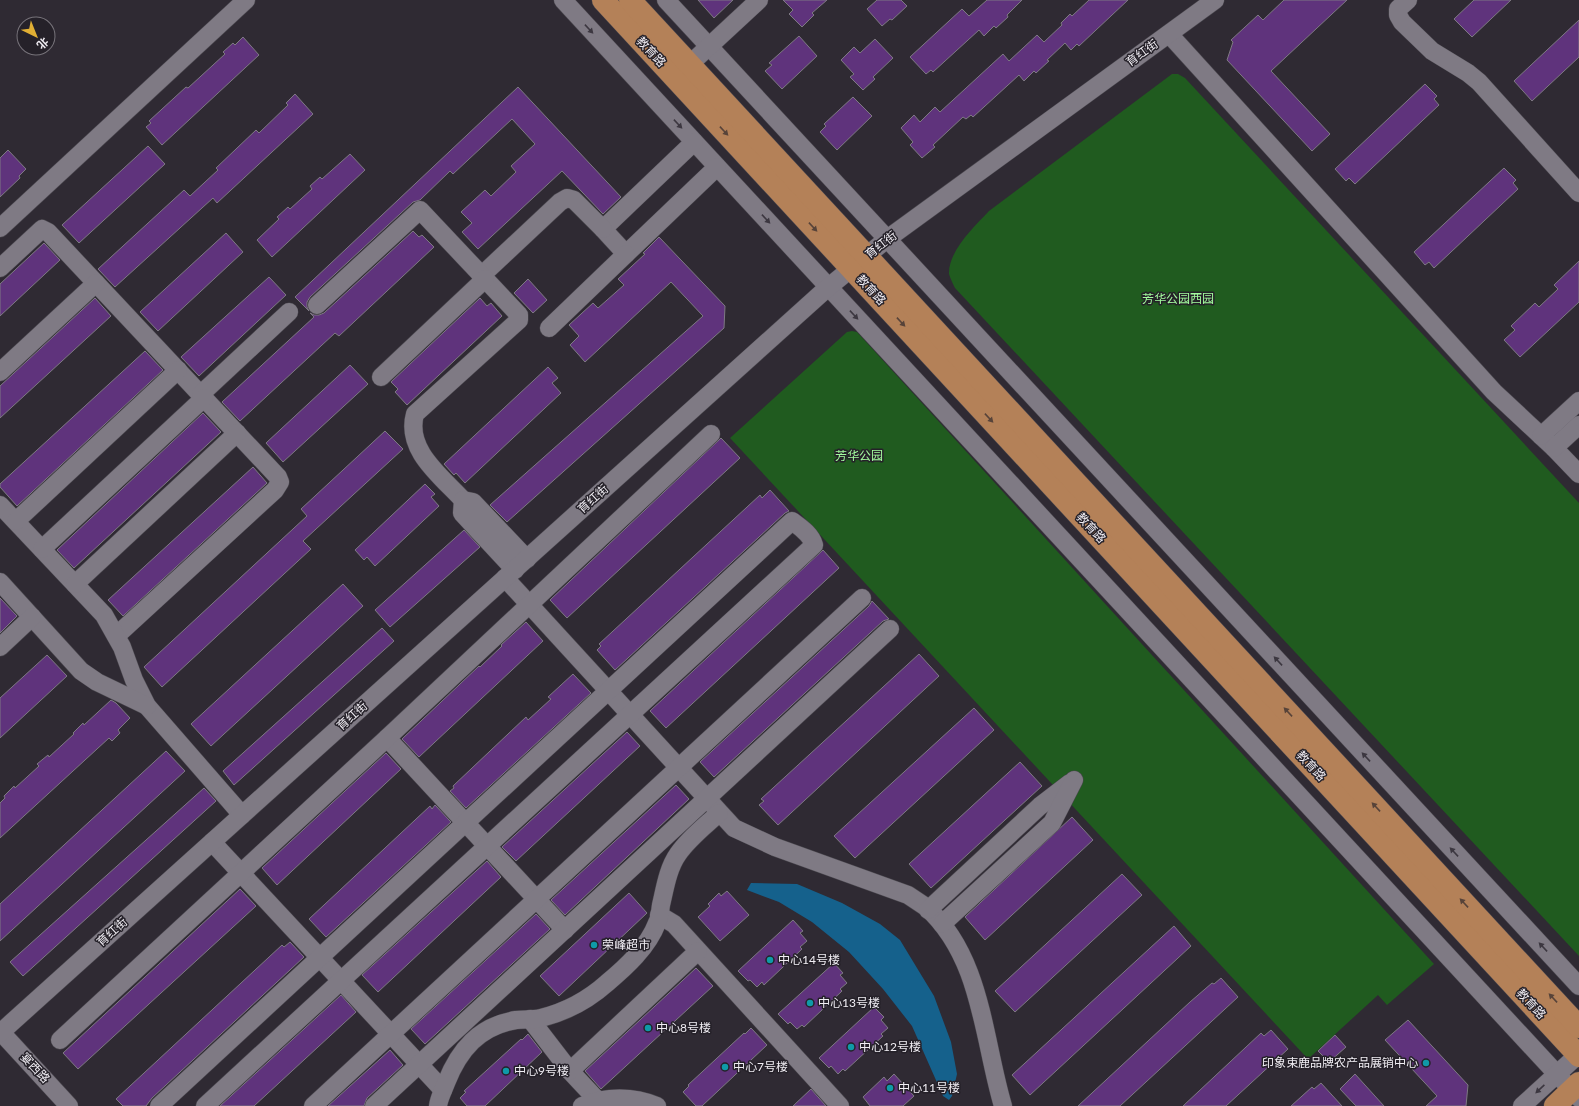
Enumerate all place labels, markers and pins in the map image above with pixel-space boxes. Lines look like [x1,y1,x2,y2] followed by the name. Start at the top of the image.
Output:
[602,937,650,952] place label: 荣峰超市
[589,940,599,950] marker: 荣峰超市
[778,952,840,967] place label: 中心14号楼
[765,955,775,965] marker: 中心14号楼
[818,995,880,1010] place label: 中心13号楼
[805,998,815,1008] marker: 中心13号楼
[656,1020,711,1035] place label: 中心8号楼
[643,1023,653,1033] marker: 中心8号楼
[859,1039,921,1054] place label: 中心12号楼
[846,1042,856,1052] marker: 中心12号楼
[1262,1055,1418,1070] place label: 印象束鹿品牌农产品展销中心
[1421,1058,1431,1068] marker: 印象束鹿品牌农产品展销中心
[733,1059,788,1074] place label: 中心7号楼
[720,1062,730,1072] marker: 中心7号楼
[514,1063,569,1078] place label: 中心9号楼
[501,1066,511,1076] marker: 中心9号楼
[898,1080,960,1095] place label: 中心11号楼
[885,1083,895,1093] marker: 中心11号楼

